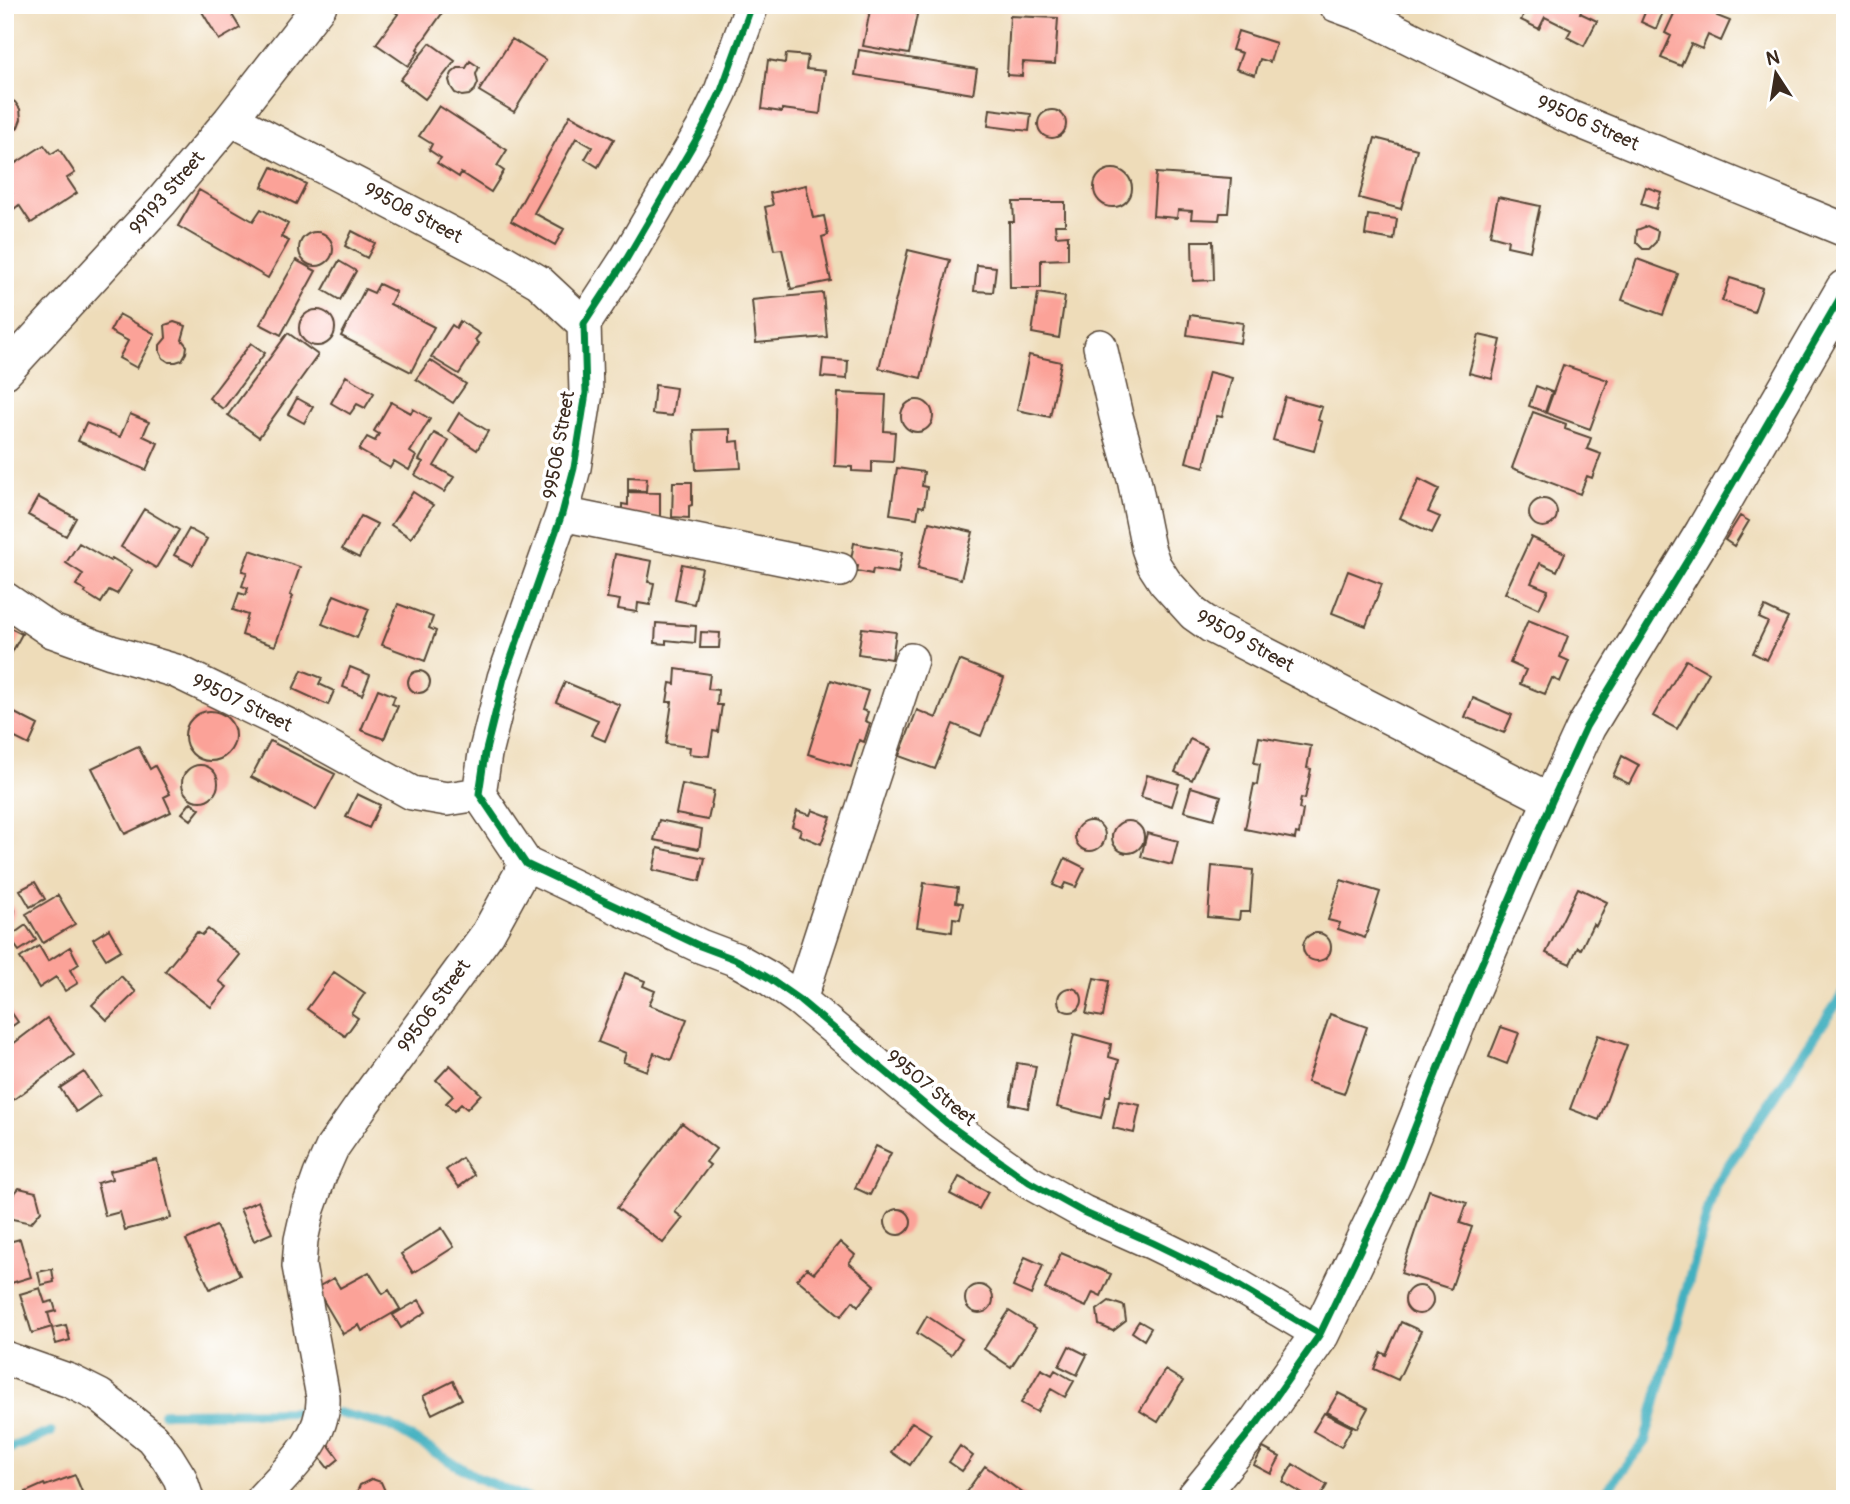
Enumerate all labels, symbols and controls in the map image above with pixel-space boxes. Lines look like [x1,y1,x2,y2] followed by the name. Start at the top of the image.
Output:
[1742,38,1812,108] north arrow
[1764,45,1782,71] text: N
[1533,90,1643,156] street label: 99506 Street
[124,146,210,240] street label: 99193 Street
[360,177,467,249] street label: 99508 Street
[538,389,580,501] street label: 99506 Street
[1192,604,1298,678] street label: 99509 Street
[188,668,296,738] street label: 99507 Street
[392,954,476,1057] street label: 99506 Street
[881,1045,981,1132] street label: 99507 Street

